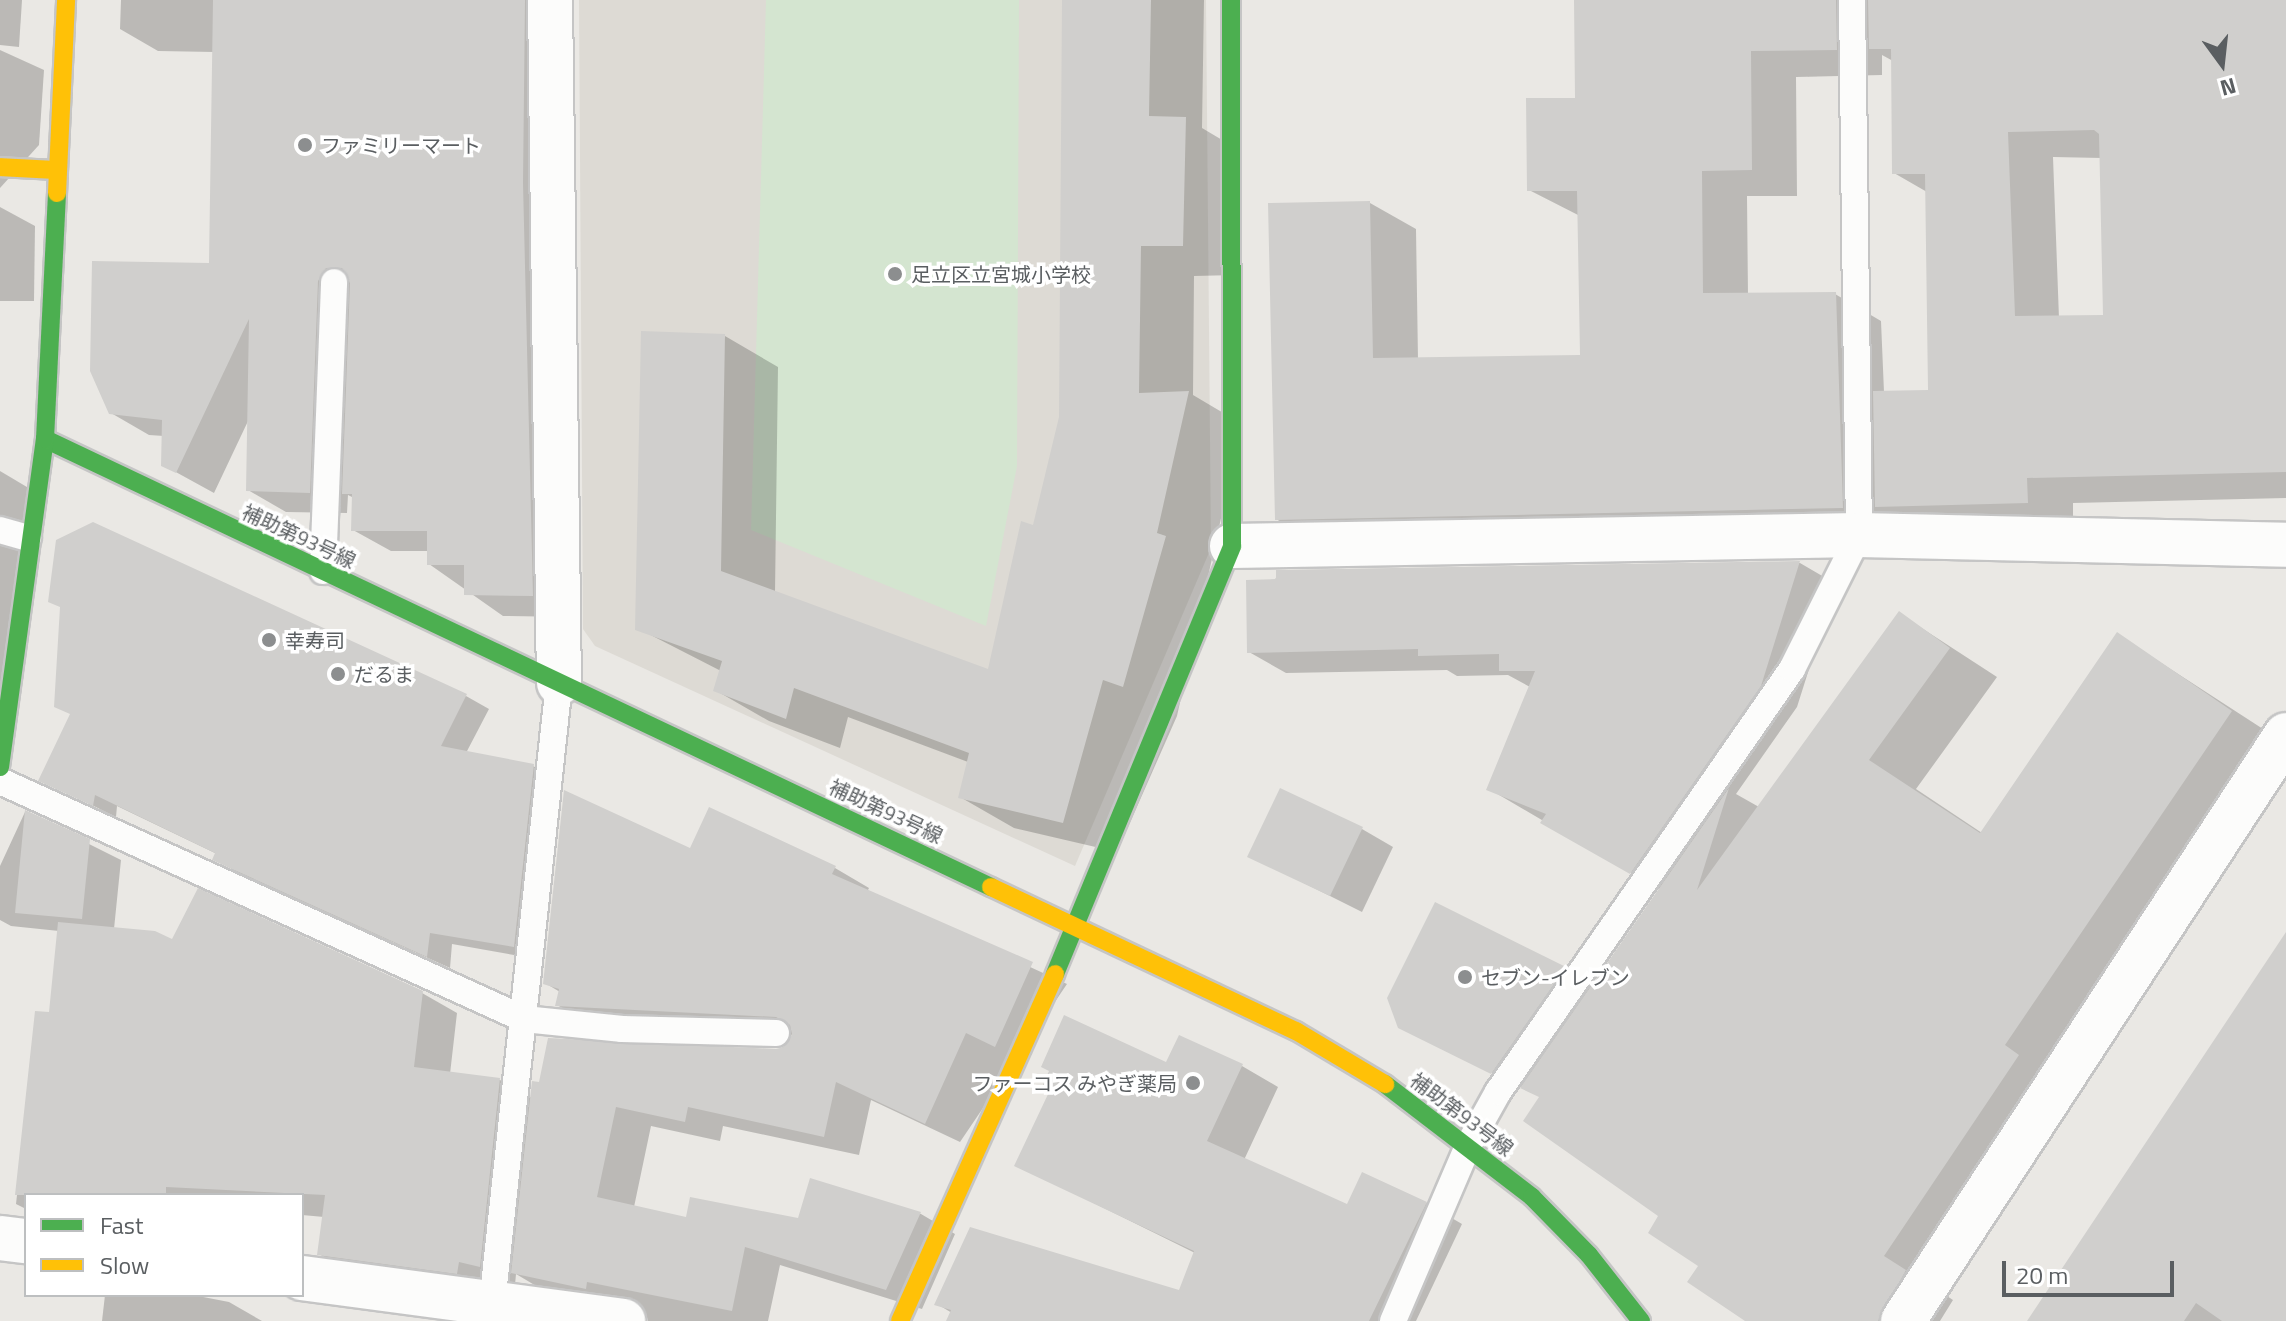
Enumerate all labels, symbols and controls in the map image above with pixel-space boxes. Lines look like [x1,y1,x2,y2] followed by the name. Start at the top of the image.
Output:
[2182,24,2262,104] north arrow
[2216,69,2240,106] text: N
[321,133,481,157] place label: ファミリーマート
[296,136,314,154] marker: ファミリーマート
[911,262,1091,286] place label: 足立区立宮城小学校
[886,265,904,283] marker: 足立区立宮城小学校
[238,499,360,573] street label: 補助第93号線
[285,628,345,652] place label: 幸寿司
[260,631,278,649] marker: 幸寿司
[354,662,414,686] place label: だるま
[329,665,347,683] marker: だるま
[825,774,947,848] street label: 補助第93号線
[1481,965,1630,989] place label: セブン-イレブン
[1456,968,1474,986] marker: セブン-イレブン
[1406,1068,1518,1160] street label: 補助第93号線
[973,1071,1177,1095] place label: ファーコス みやぎ薬局
[1184,1074,1202,1092] marker: ファーコス みやぎ薬局
[24,1193,304,1297] legend
[100,1207,143,1243] text: Fast
[2006,1245,2178,1295] scale bar
[100,1247,149,1283] text: Slow
[2016,1257,2068,1293] text: 20 m

